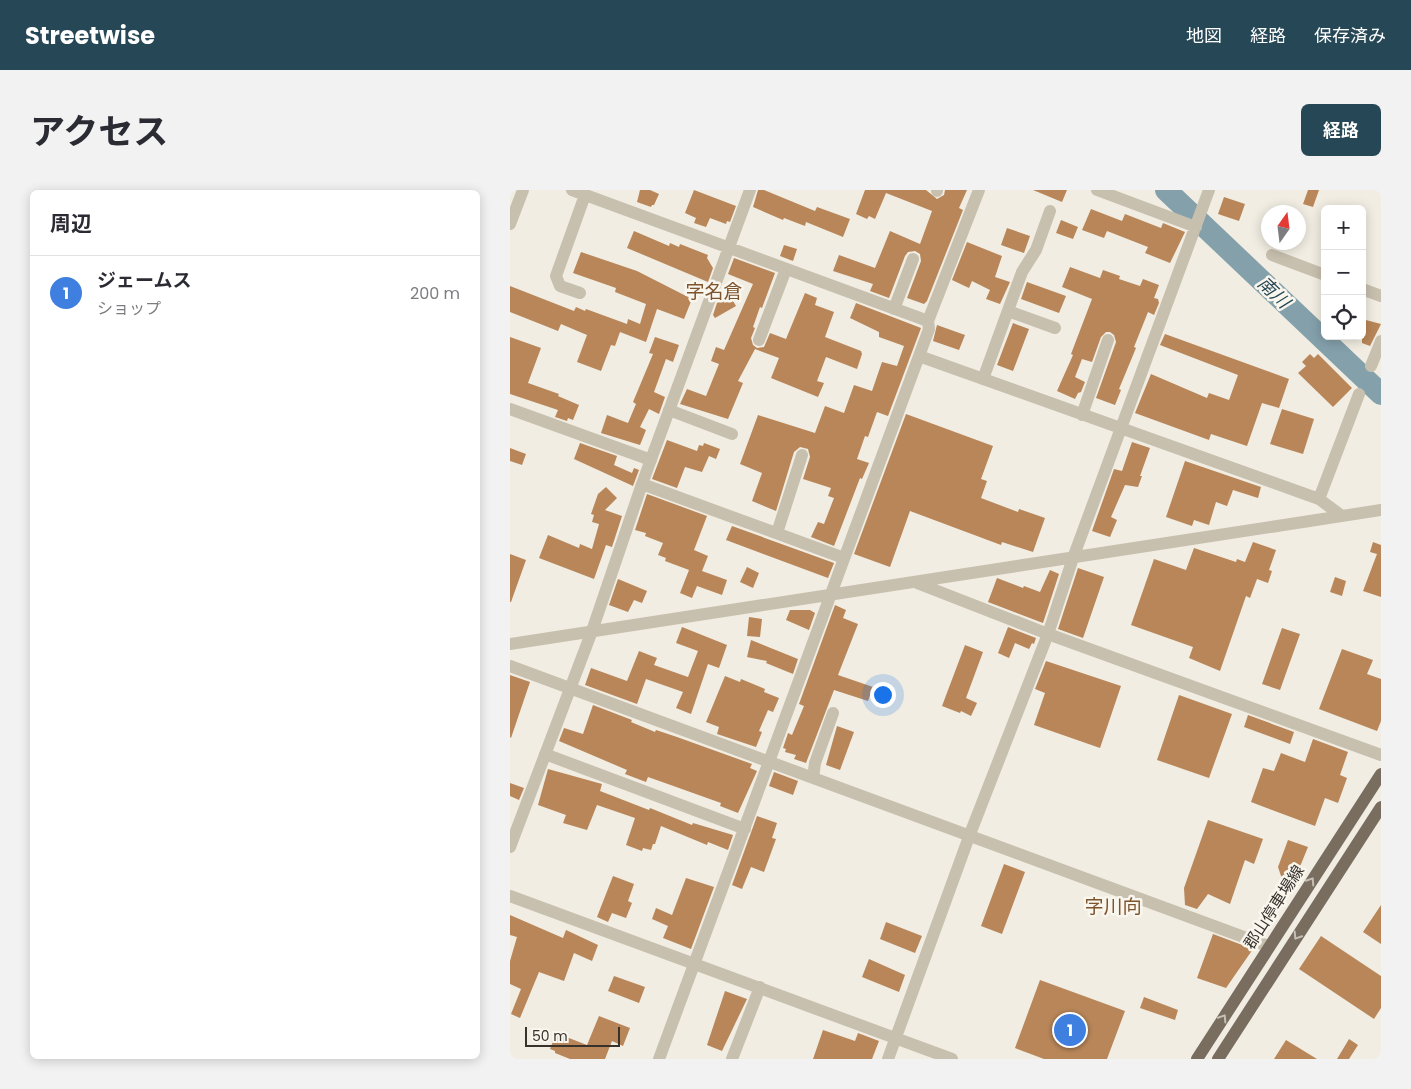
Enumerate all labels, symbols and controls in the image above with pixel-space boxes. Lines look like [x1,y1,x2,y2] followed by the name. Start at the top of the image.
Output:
[25,19,155,52] text: Streetwise
[1186,23,1222,48] text: 地図
[1250,23,1286,48] text: 経路
[1314,23,1386,48] text: 保存済み
[1301,104,1381,156] button: 経路
[30,107,168,156] text: アクセス
[1261,205,1306,250] north arrow
[1321,205,1366,340] map controls
[1321,205,1366,250] button: +
[50,209,92,238] text: 周辺
[1321,250,1366,295] button: −
[97,267,191,294] text: ジェームス
[1252,271,1297,315] water label: 南川
[685,278,743,305] district label: 字名倉
[63,282,69,305] text: 1
[410,282,460,305] text: 200 m
[1321,295,1366,340] button: locate
[97,297,161,320] text: ショップ
[870,682,896,708] your location
[1238,860,1310,954] street label: 郡山停車場線
[1304,878,1314,887] one-way arrow
[1084,893,1142,920] district label: 字川向
[1294,930,1303,940] one-way arrow
[1054,1011,1086,1049] pin: 1
[1216,1014,1226,1023] one-way arrow
[525,1024,620,1047] scale bar
[532,1026,568,1046] text: 50 m

